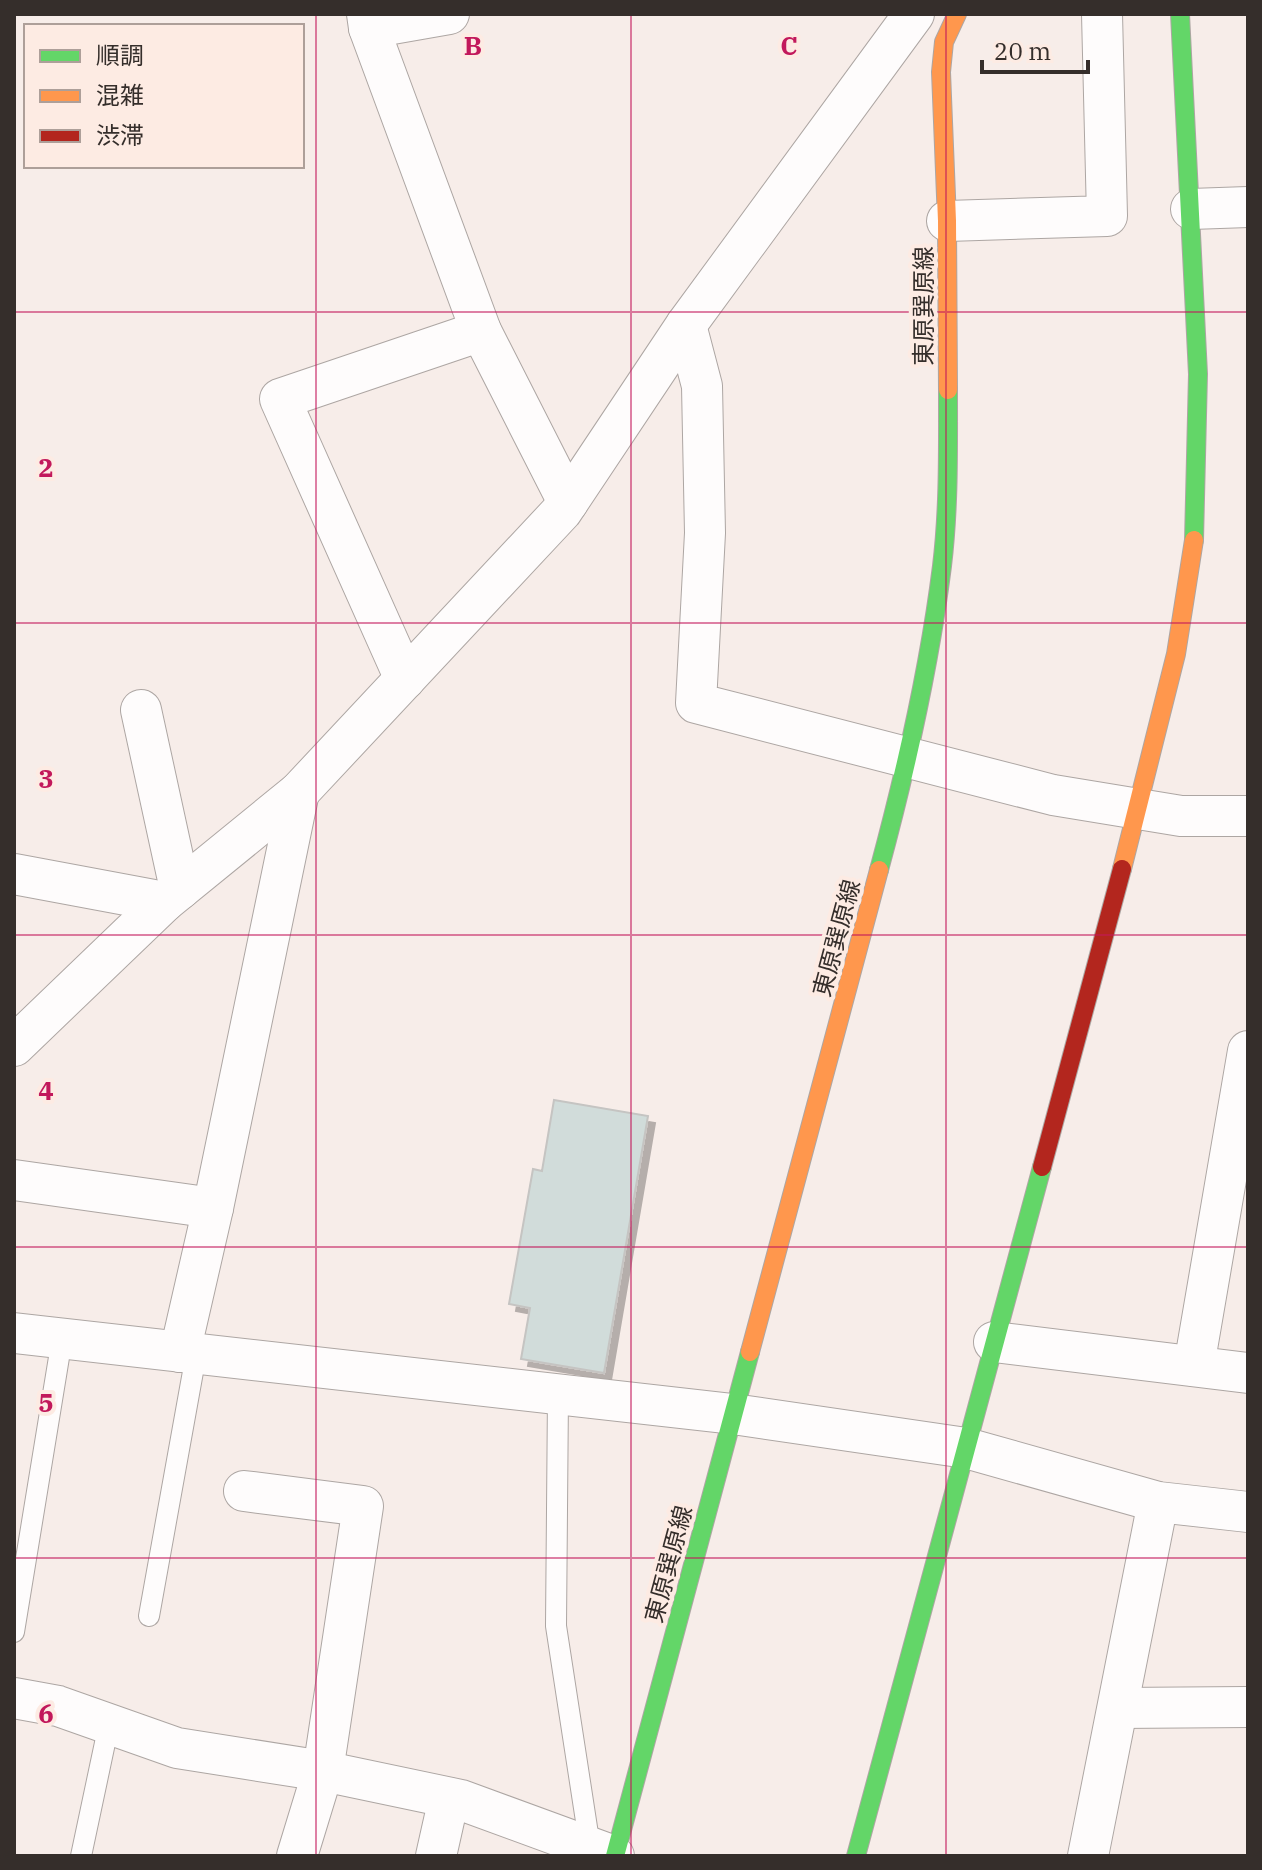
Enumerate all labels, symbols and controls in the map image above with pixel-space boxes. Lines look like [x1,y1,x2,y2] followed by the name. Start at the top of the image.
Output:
[24,24,304,168] legend
[982,24,1088,74] scale bar
[464,28,482,62] text: B
[780,28,798,62] text: C
[994,35,1051,67] text: 20 m
[96,39,144,71] text: 順調
[96,79,144,111] text: 混雑
[96,119,144,151] text: 渋滞
[907,246,939,366] street label: 東原巽原線
[38,450,54,484] text: 2
[38,761,54,795] text: 3
[805,876,867,1000] street label: 東原巽原線
[38,1073,54,1107] text: 4
[38,1385,54,1419] text: 5
[637,1502,699,1626] street label: 東原巽原線
[38,1696,54,1730] text: 6

